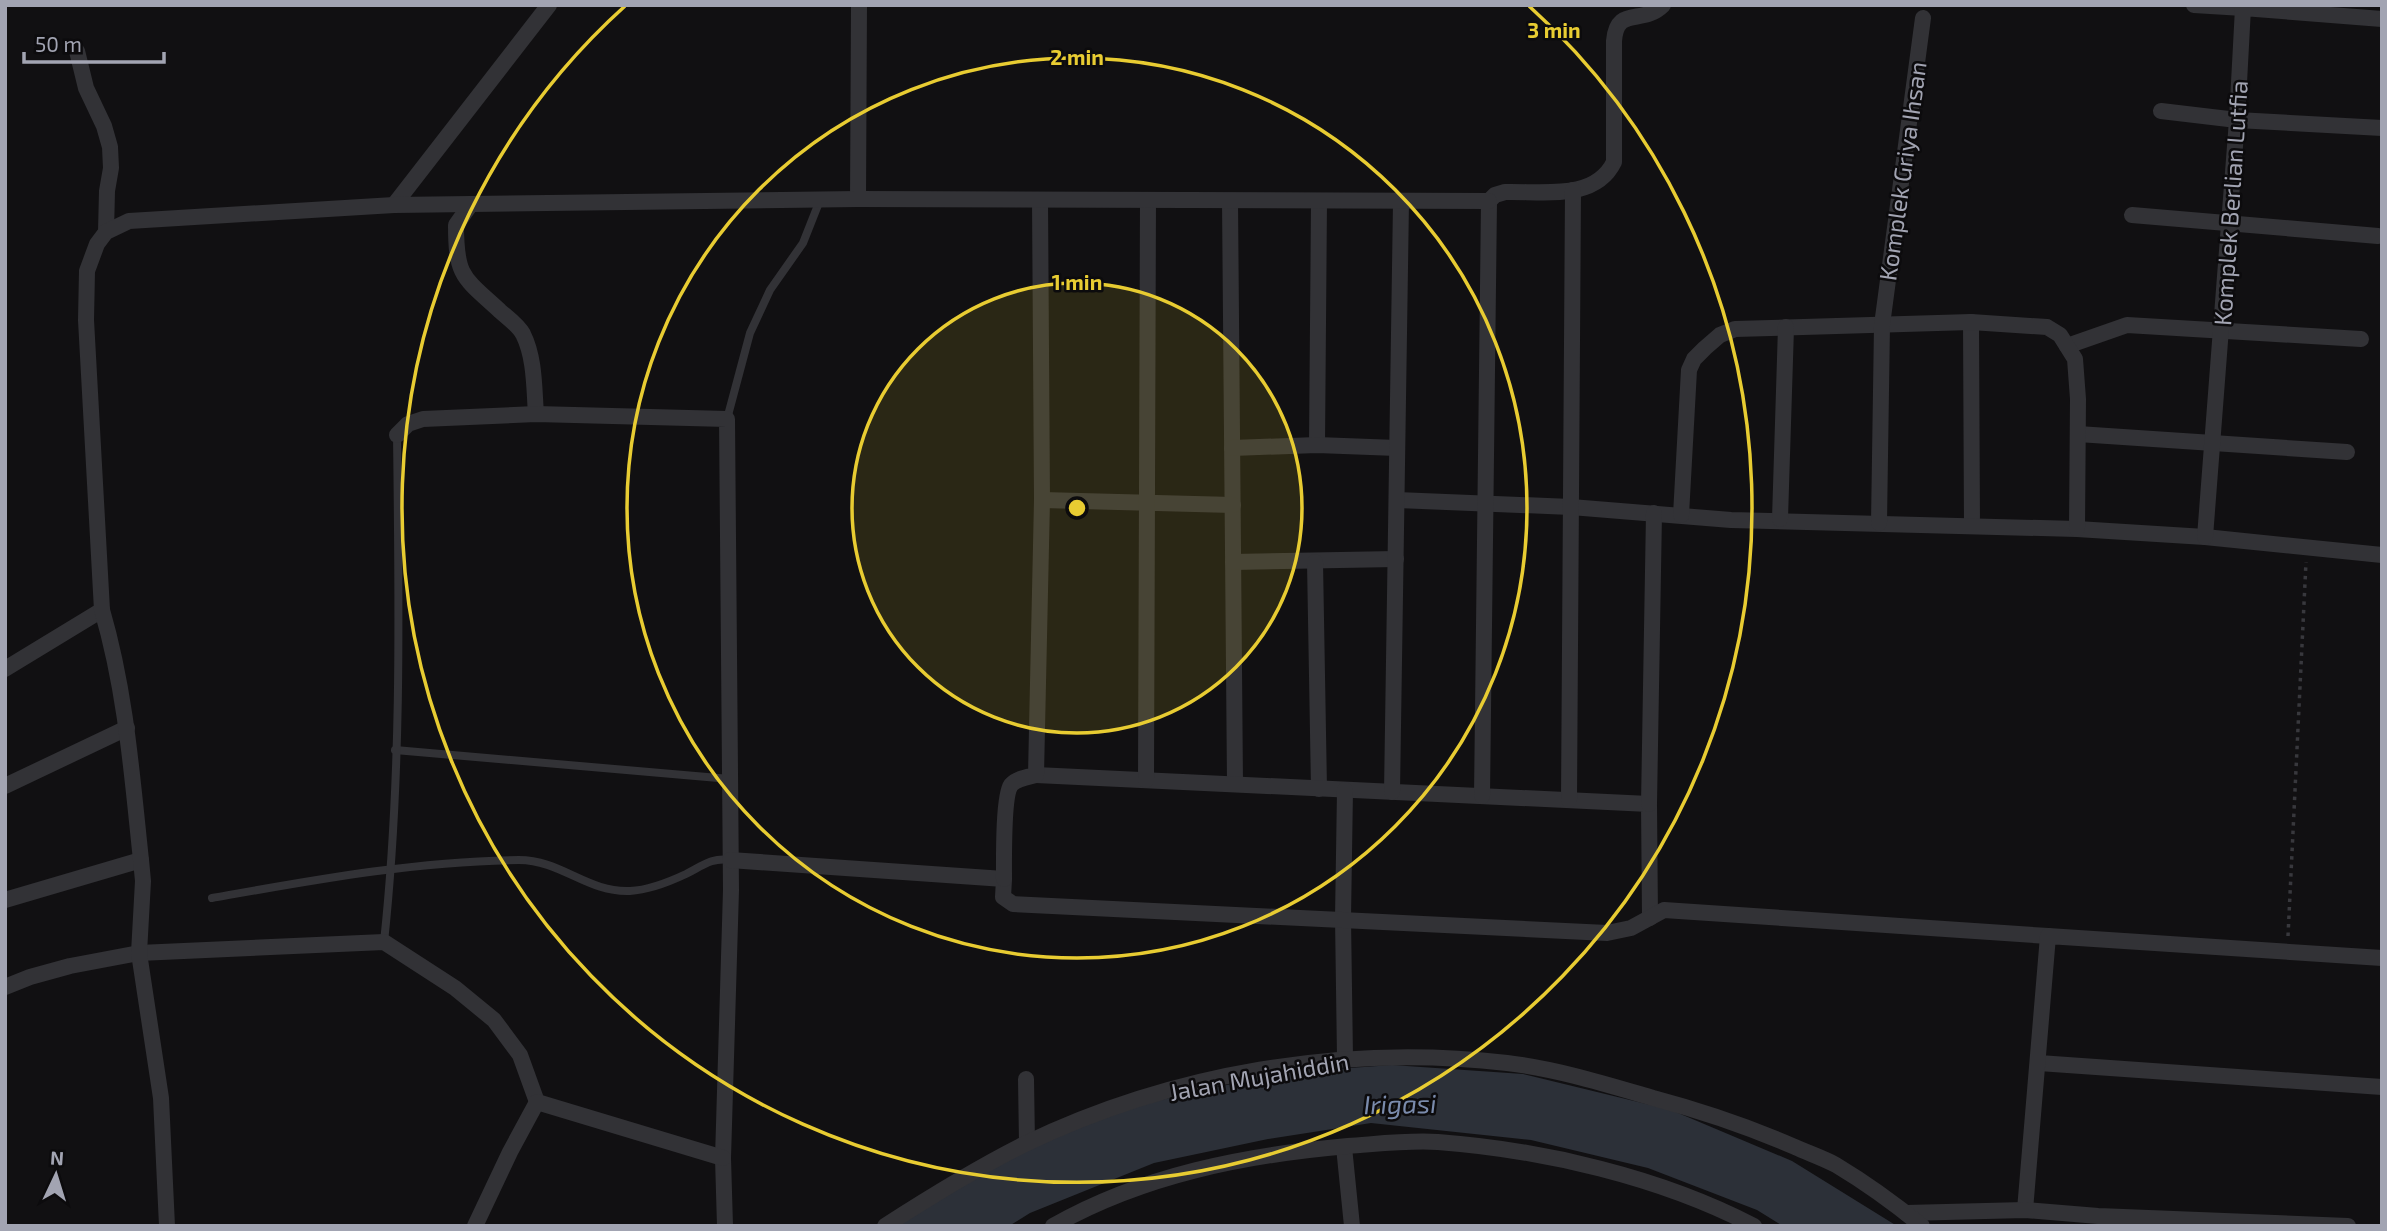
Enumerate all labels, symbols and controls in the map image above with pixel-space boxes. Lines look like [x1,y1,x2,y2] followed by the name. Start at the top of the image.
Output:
[1527,17,1581,42] text: 3 min
[24,21,164,65] scale bar
[35,31,82,56] text: 50 m
[1050,44,1104,69] text: 2 min
[1872,60,1932,282] street label: Komplek Griya Ihsan
[2207,79,2253,327] street label: Komplek Berlian Lutfia
[1052,269,1102,294] text: 1 min
[1065,496,1089,520] centre of rings
[1167,1046,1351,1106] street label: Jalan Mujahiddin
[1363,1087,1437,1119] water label: Irigasi
[21,1140,91,1210] north arrow
[50,1146,65,1169] text: N

